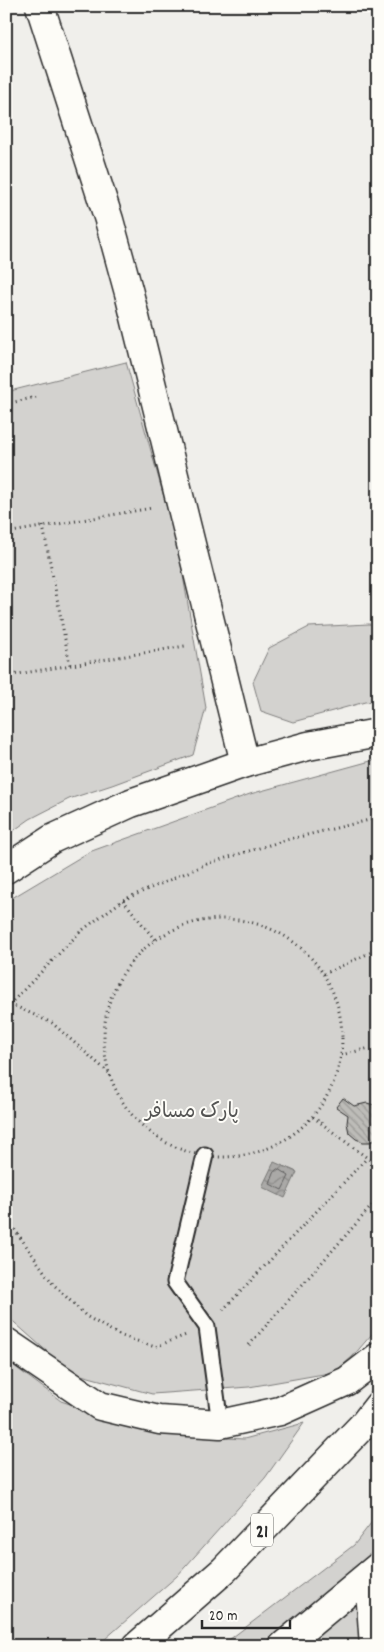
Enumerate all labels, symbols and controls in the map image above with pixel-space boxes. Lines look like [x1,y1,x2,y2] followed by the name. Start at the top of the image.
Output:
[143,1099,239,1127] park label: پارک مسافر
[251,1514,273,1546] road number: 21
[202,1597,289,1629] scale bar
[209,1606,237,1628] text: 20 m

